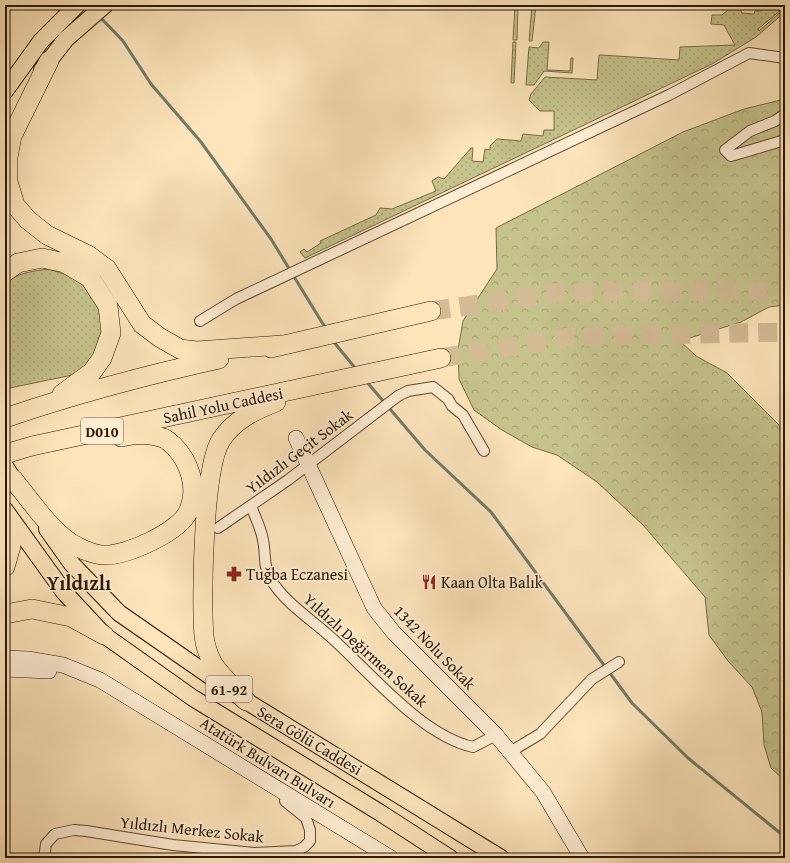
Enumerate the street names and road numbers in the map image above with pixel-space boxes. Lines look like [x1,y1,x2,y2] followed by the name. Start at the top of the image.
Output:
[161,380,286,429] street label: Sahil Yolu Caddesi
[240,402,358,499] street label: Yıldızlı Geçit Sokak
[81,418,123,444] road number: D010
[298,587,434,713] street label: Yıldızlı Değirmen Sokak
[388,599,482,695] street label: 1342 Nolu Sokak
[206,676,252,702] road number: 61-92
[253,699,368,781] street label: Sera Gölü Caddesi
[195,710,341,814] street label: Atatürk Bulvarı Bulvarı
[119,810,266,849] street label: Yıldızlı Merkez Sokak

